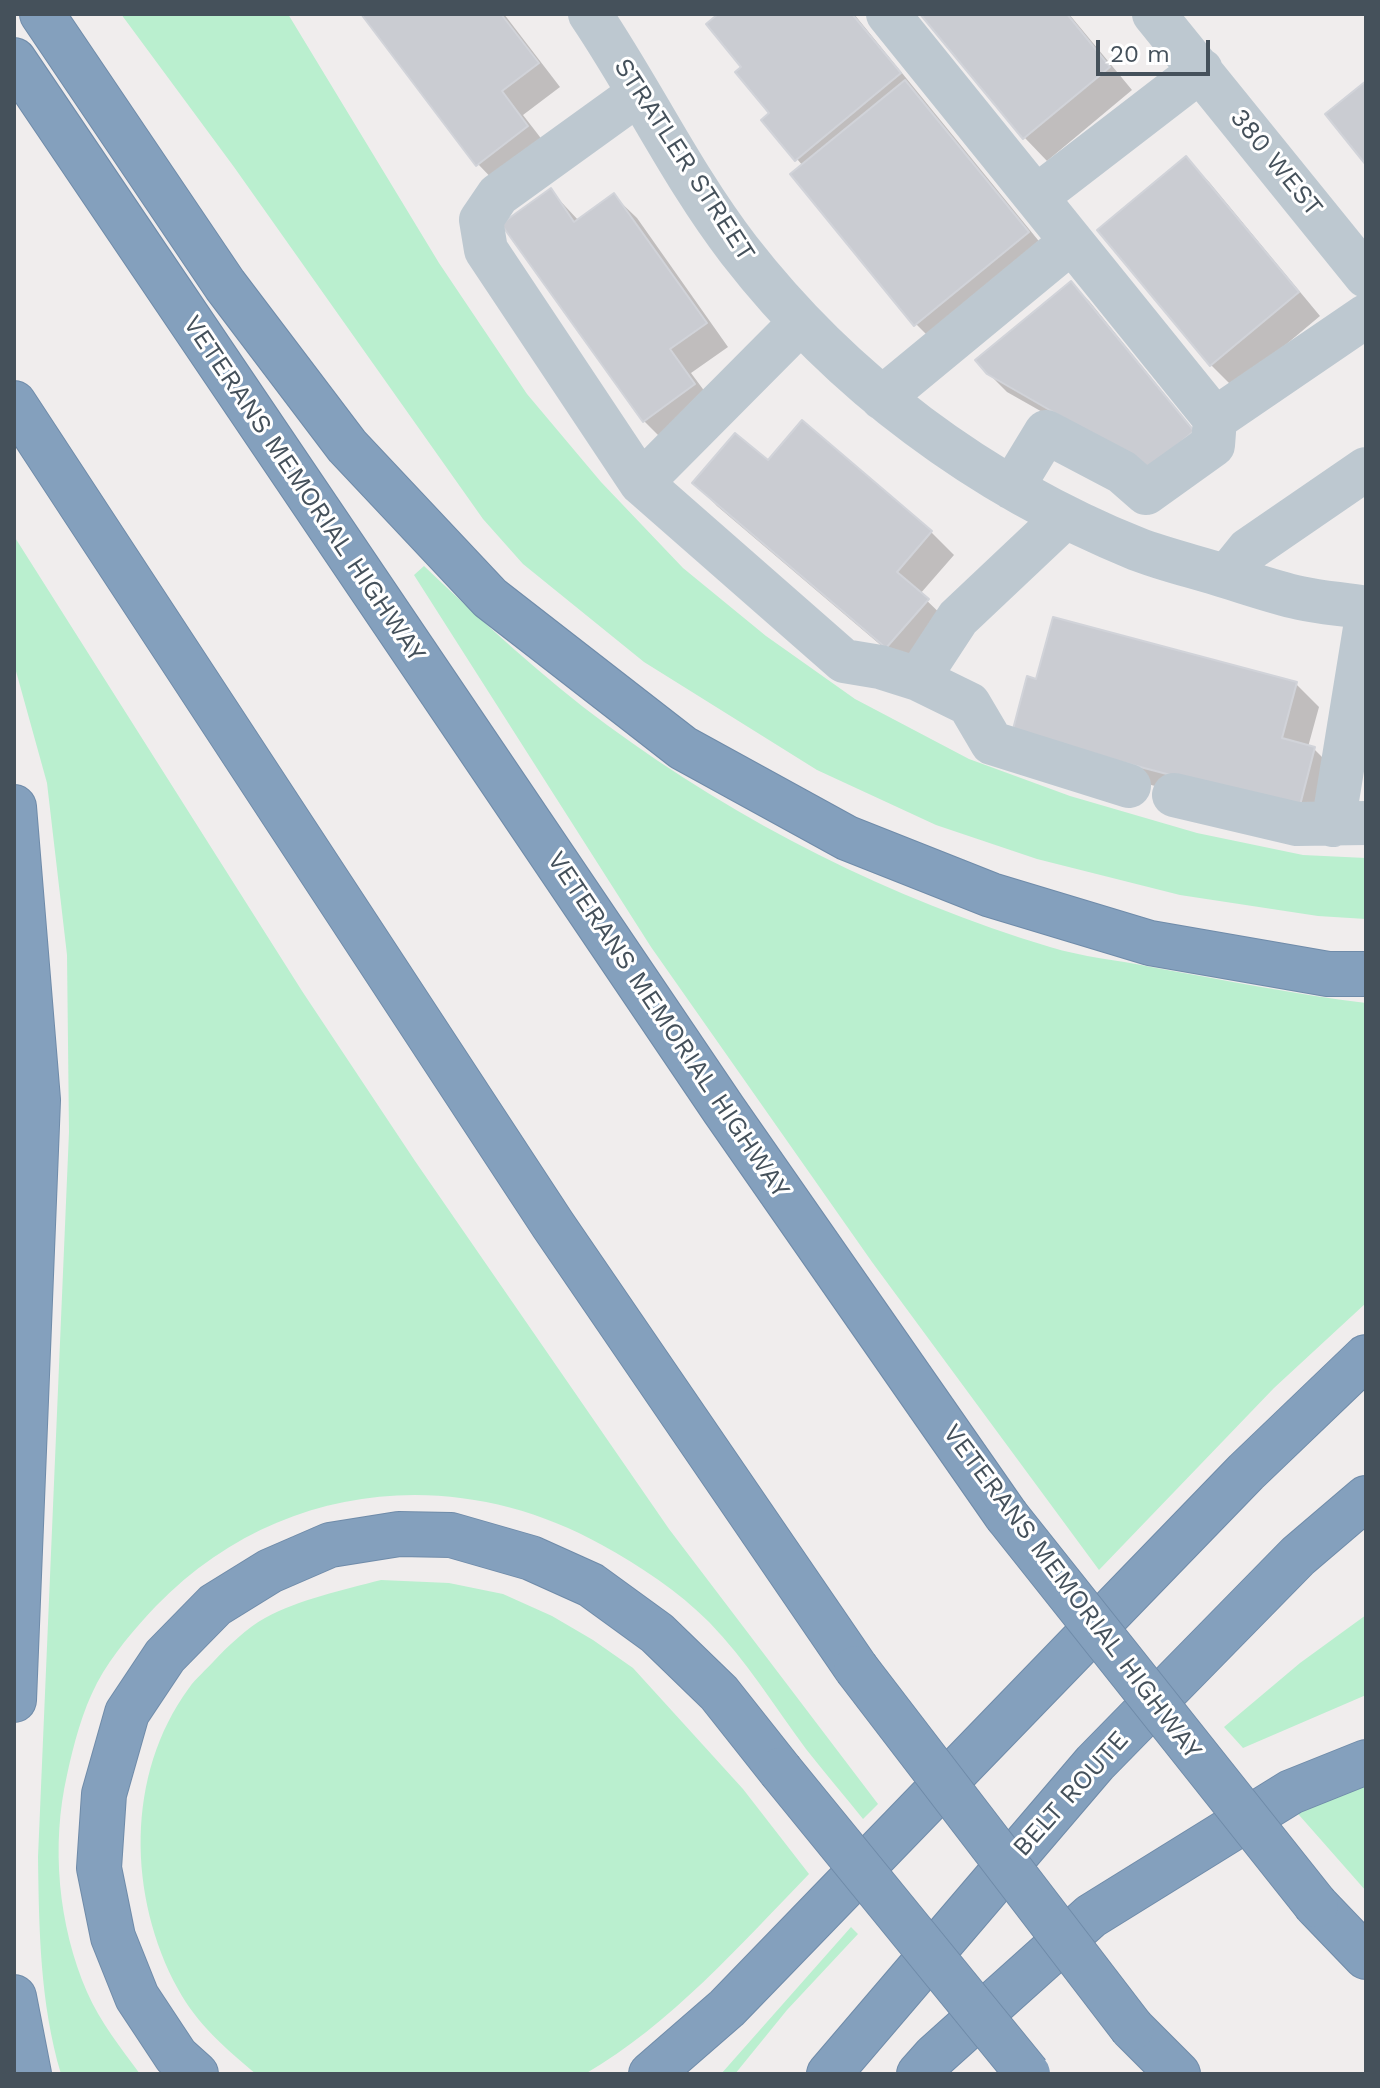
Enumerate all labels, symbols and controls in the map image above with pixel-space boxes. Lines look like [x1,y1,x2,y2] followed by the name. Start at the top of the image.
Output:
[1100,24,1214,74] scale bar
[1110,40,1170,68] text: 20 m
[607,53,761,267] street label: STRATLER STREET
[1223,103,1329,223] street label: 380 WEST
[176,310,432,668] street label: VETERANS MEMORIAL HIGHWAY
[540,846,796,1204] street label: VETERANS MEMORIAL HIGHWAY
[936,1419,1208,1765] street label: VETERANS MEMORIAL HIGHWAY
[1007,1725,1135,1863] street label: BELT ROUTE

